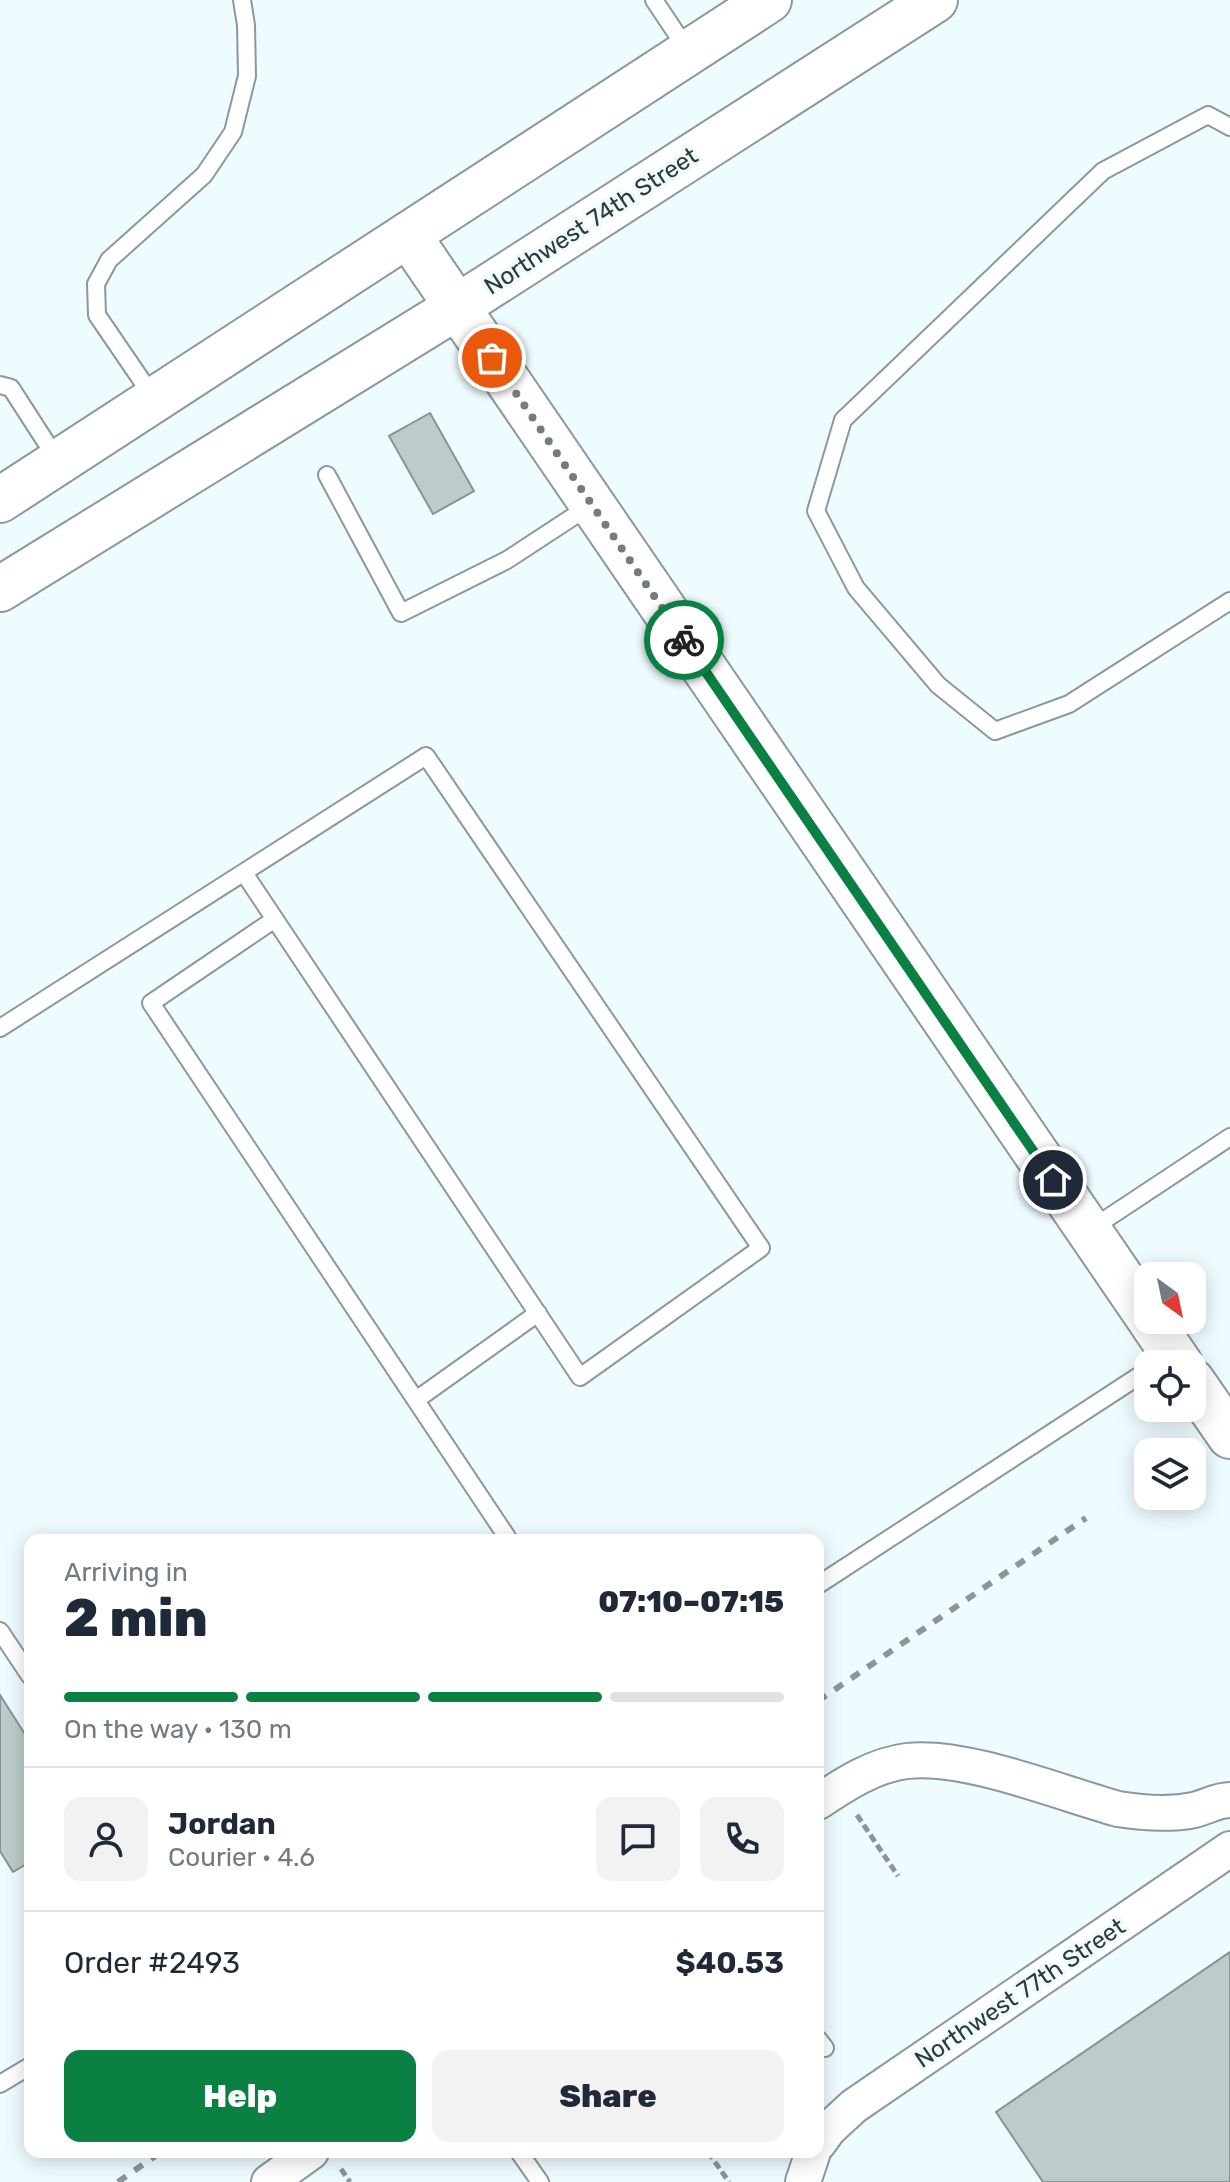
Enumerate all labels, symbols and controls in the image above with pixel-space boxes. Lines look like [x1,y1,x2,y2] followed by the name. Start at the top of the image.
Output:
[479,141,703,301] street label: Northwest 74th Street
[458,324,526,392] pin
[470,336,514,380] icon: bag
[644,600,724,680] courier
[662,618,706,662] icon: bike
[1019,1146,1087,1214] pin
[1031,1158,1075,1202] icon: home
[1134,1262,1206,1334] north arrow
[1134,1262,1206,1510] map controls
[1134,1350,1206,1422] button: locate
[1134,1438,1206,1510] button: layers
[64,1557,188,1588] text: Arriving in
[598,1584,784,1620] text: 07:10–07:15
[64,1587,208,1649] text: 2 min
[64,1714,292,1745] text: On the way · 130 m
[64,1797,148,1881] button: person
[596,1797,680,1881] button: chat
[700,1797,784,1881] button: phone
[168,1806,276,1842] text: Jordan
[168,1842,315,1873] text: Courier · 4.6
[910,1912,1130,2074] street label: Northwest 77th Street
[64,1945,240,1981] text: Order #2493
[676,1945,784,1981] text: $40.53
[64,2050,416,2142] button: Help
[432,2050,784,2142] button: Share

